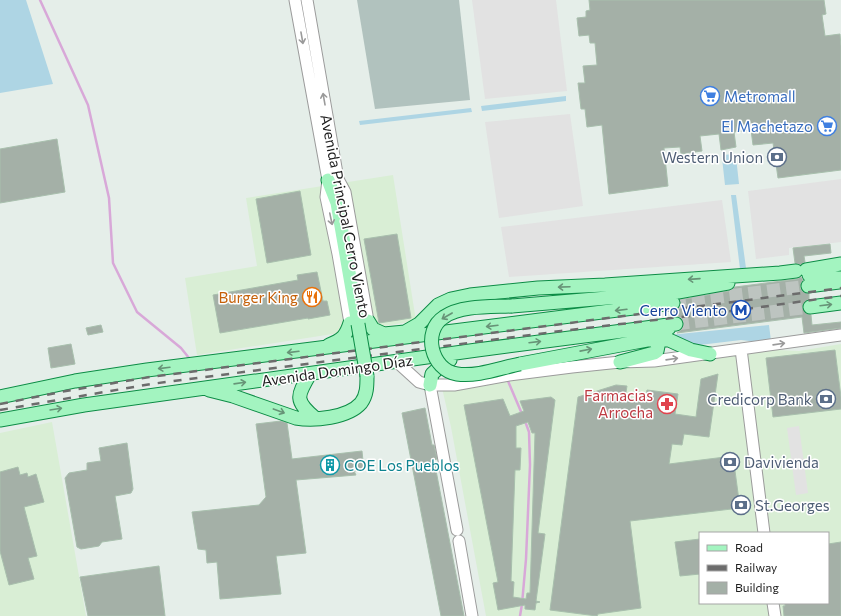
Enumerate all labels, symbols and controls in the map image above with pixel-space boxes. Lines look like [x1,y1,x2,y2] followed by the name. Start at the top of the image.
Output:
[298,32,306,45] one-way arrow
[699,85,721,107] supermarket icon: Metromall
[724,87,796,105] place label: Metromall
[320,93,328,106] one-way arrow
[317,113,375,319] street label: Avenida Principal Cerro Viento
[816,115,838,137] supermarket icon: El Machetazo
[721,117,813,135] place label: El Machetazo
[766,146,788,168] bank icon: Western Union
[662,148,763,166] place label: Western Union
[327,212,335,225] one-way arrow
[688,275,701,282] one-way arrow
[558,283,571,290] one-way arrow
[301,286,323,308] restaurant icon: Burger King
[219,288,298,306] place label: Burger King
[730,299,752,321] metro station icon: Cerro Viento
[640,301,727,319] place label: Cerro Viento
[819,301,832,309] one-way arrow
[614,306,627,314] one-way arrow
[441,312,453,320] one-way arrow
[485,323,498,330] one-way arrow
[528,338,541,346] one-way arrow
[772,340,785,348] one-way arrow
[579,346,592,354] one-way arrow
[287,348,300,356] one-way arrow
[260,350,414,390] street label: Avenida Domingo Díaz
[665,355,678,363] one-way arrow
[158,364,171,372] one-way arrow
[233,379,246,387] one-way arrow
[584,386,653,421] place label: Farmacias Arrocha
[815,388,837,410] bank icon: Credicorp Bank
[707,390,812,408] place label: Credicorp Bank
[656,393,678,415] pharmacy icon: Farmacias Arrocha
[49,405,62,413] one-way arrow
[272,408,284,416] one-way arrow
[719,451,741,473] bank icon: Davivienda
[744,453,819,471] place label: Davivienda
[319,454,341,476] building icon: COE Los Pueblos
[344,456,460,474] place label: COE Los Pueblos
[730,494,752,516] bank icon: St.Georges
[755,496,830,514] place label: St.Georges
[699,532,829,604] legend
[735,540,763,554] text: Road
[735,560,777,574] text: Railway
[735,580,779,594] text: Building

